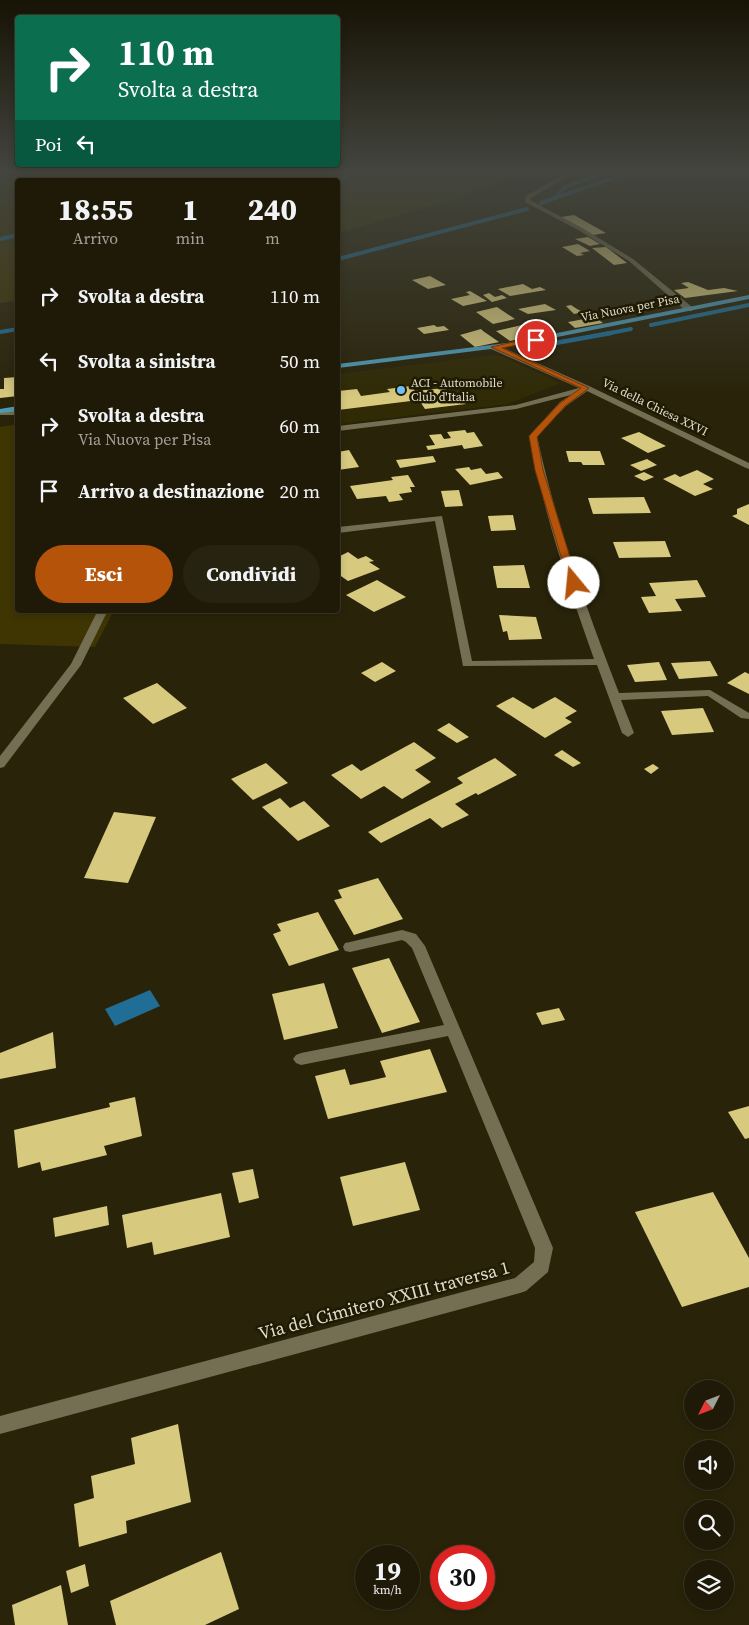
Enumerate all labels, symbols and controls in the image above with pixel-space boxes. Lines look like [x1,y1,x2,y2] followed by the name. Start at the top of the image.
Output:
[118,29,214,77] text: 110 m
[35,35,100,100] icon: right
[118,74,258,104] text: Svolta a destra
[72,130,100,158] icon: left
[35,131,62,157] text: Poi
[58,189,133,230] text: 18:55
[182,189,199,230] text: 1
[248,189,297,230] text: 240
[73,227,118,249] text: Arrivo
[176,227,205,249] text: min
[265,227,280,249] text: m
[35,282,63,310] icon: right
[78,283,204,309] text: Svolta a destra
[270,283,320,309] text: 110 m
[579,290,682,325] street label: Via Nuova per Pisa
[515,319,557,361] pin
[522,326,550,354] icon: arrive
[35,347,63,375] icon: left
[78,348,216,374] text: Svolta a sinistra
[279,348,320,374] text: 50 m
[600,374,710,440] street label: Via della Chiesa XXVI
[411,375,503,405] place label: ACI - Automobile Club d'Italia
[395,384,407,396] marker: ACI - Automobile Club d'Italia
[78,402,204,428] text: Svolta a destra
[35,412,63,440] icon: right
[279,413,320,439] text: 60 m
[78,428,211,450] text: Via Nuova per Pisa
[35,477,63,505] icon: arrive
[78,478,264,504] text: Arrivo a destinazione
[279,478,320,504] text: 20 m
[35,545,173,603] button: Esci
[183,545,320,603] button: Condividi
[547,556,599,608] position arrow
[256,1254,512,1346] street label: Via del Cimitero XXIII traversa 1
[684,1380,734,1430] north arrow
[684,1380,734,1610] map controls
[684,1440,734,1490] button: sound
[684,1500,734,1550] button: search
[430,1545,495,1610] speed limit sign: 30
[374,1554,401,1588] text: 19
[684,1560,734,1610] button: layers
[373,1582,402,1598] text: km/h

